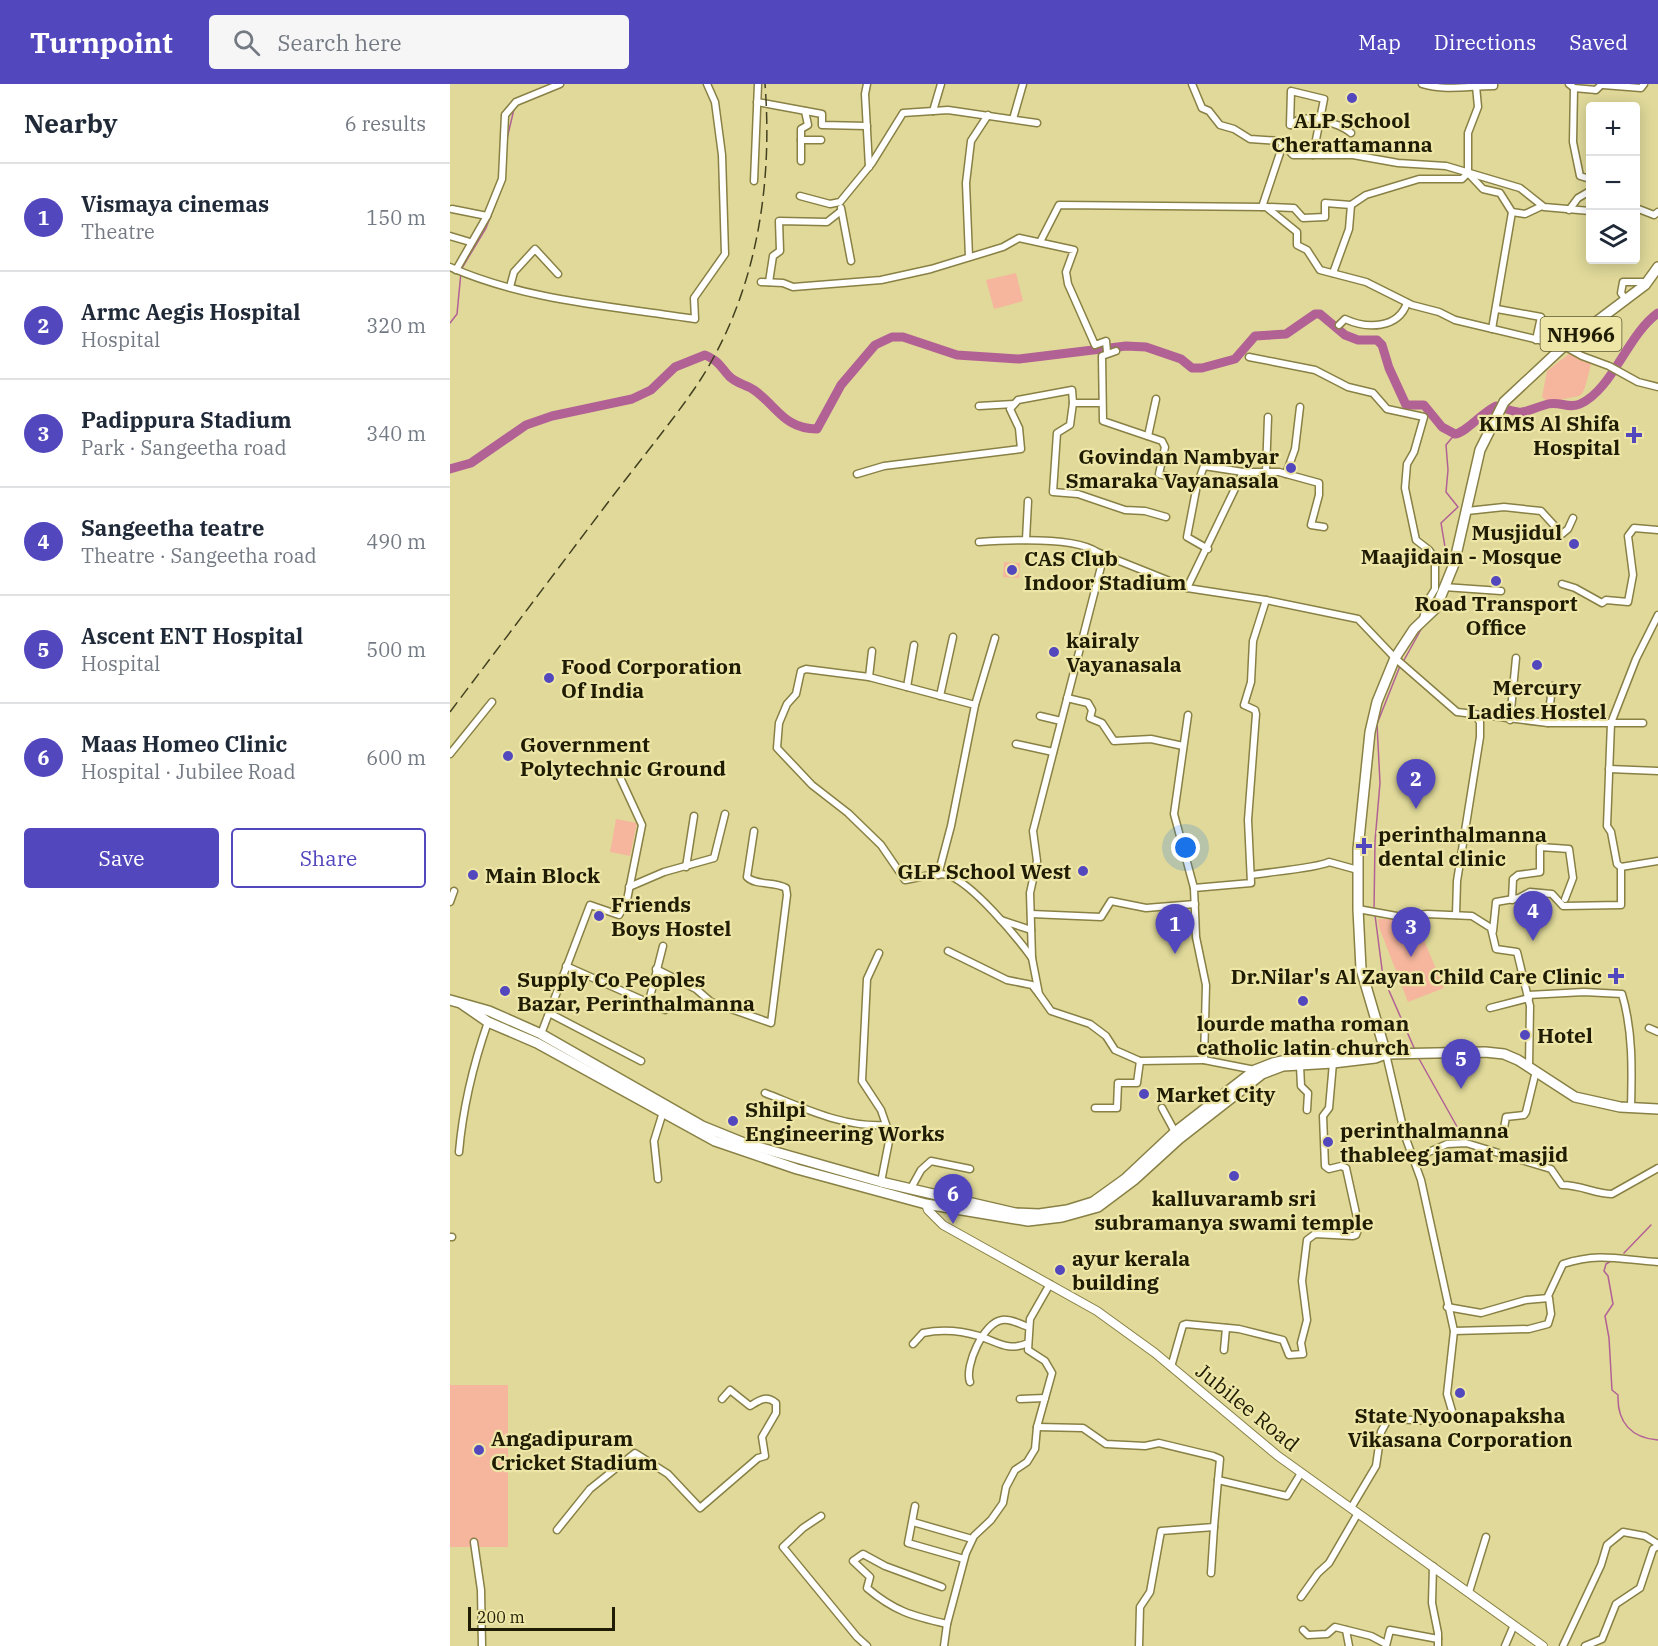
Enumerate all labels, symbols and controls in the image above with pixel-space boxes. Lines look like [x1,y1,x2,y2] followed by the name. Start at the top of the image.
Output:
[209,15,629,69] search box
[30,24,173,61] text: Turnpoint
[230,26,263,59] icon: search
[278,28,402,57] text: Search here
[1358,28,1401,56] text: Map
[1434,28,1536,56] text: Directions
[1569,28,1628,56] text: Saved
[1345,91,1359,105] marker: ALP School Cherattamanna
[1586,102,1640,264] map controls
[1586,102,1640,156] button: +
[24,106,118,140] text: Nearby
[1271,106,1433,158] place label: ALP School Cherattamanna
[345,110,426,137] text: 6 results
[1586,156,1640,210] button: −
[81,189,269,218] text: Vismaya cinemas
[38,204,50,231] text: 1
[366,204,426,231] text: 150 m
[1586,210,1640,264] button: layers
[81,218,155,245] text: Theatre
[81,297,300,326] text: Armc Aegis Hospital
[38,312,50,339] text: 2
[366,312,426,339] text: 320 m
[1540,317,1622,351] road number: NH966
[81,326,160,353] text: Hospital
[81,405,292,434] text: Padippura Stadium
[1479,409,1620,461] place label: KIMS Al Shifa Hospital
[38,420,50,447] text: 3
[366,420,426,447] text: 340 m
[1625,426,1643,444] marker: KIMS Al Shifa Hospital
[81,434,287,461] text: Park · Sangeetha road
[1066,442,1280,494] place label: Govindan Nambyar Smaraka Vayanasala
[1284,461,1298,475] marker: Govindan Nambyar Smaraka Vayanasala
[81,513,264,542] text: Sangeetha teatre
[1361,518,1562,570] place label: Musjidul Maajidain - Mosque
[38,528,50,555] text: 4
[366,528,426,555] text: 490 m
[1567,537,1581,551] marker: Musjidul Maajidain - Mosque
[81,542,317,569] text: Theatre · Sangeetha road
[1024,544,1186,596] place label: CAS Club Indoor Stadium
[1005,563,1019,577] marker: CAS Club Indoor Stadium
[1489,574,1503,588] marker: Road Transport Office
[1414,589,1578,641] place label: Road Transport Office
[81,621,303,650] text: Ascent ENT Hospital
[1066,626,1182,678] place label: kairaly Vayanasala
[38,636,50,663] text: 5
[366,636,426,663] text: 500 m
[1047,645,1061,659] marker: kairaly Vayanasala
[81,650,160,677] text: Hospital
[561,652,742,704] place label: Food Corporation Of India
[1530,658,1544,672] marker: Mercury Ladies Hostel
[542,671,556,685] marker: Food Corporation Of India
[1467,673,1607,725] place label: Mercury Ladies Hostel
[81,729,287,758] text: Maas Homeo Clinic
[520,730,726,782] place label: Government Polytechnic Ground
[38,744,50,771] text: 6
[366,744,426,771] text: 600 m
[501,749,515,763] marker: Government Polytechnic Ground
[81,758,296,785] text: Hospital · Jubilee Road
[1396,760,1436,809] pin: 2
[1378,820,1547,872] place label: perinthalmanna dental clinic
[24,828,219,888] button: Save
[231,828,426,888] button: Share
[1171,833,1200,862] your location
[1355,837,1373,855] marker: perinthalmanna dental clinic
[897,857,1071,885] place label: GLP School West
[485,861,600,889] place label: Main Block
[1076,864,1090,878] marker: GLP School West
[466,868,480,882] marker: Main Block
[611,890,732,942] place label: Friends Boys Hostel
[1514,892,1552,941] pin: 4
[1156,904,1194,954] pin: 1
[1392,908,1430,957] pin: 3
[592,909,606,923] marker: Friends Boys Hostel
[1231,962,1602,990] place label: Dr.Nilar's Al Zayan Child Care Clinic
[517,965,755,1017] place label: Supply Co Peoples Bazar, Perinthalmanna
[1607,967,1625,985] marker: Dr.Nilar's Al Zayan Child Care Clinic
[498,984,512,998] marker: Supply Co Peoples Bazar, Perinthalmanna
[1296,994,1310,1008] marker: lourde matha roman catholic latin church
[1196,1009,1410,1061] place label: lourde matha roman catholic latin church
[1537,1021,1593,1049] place label: Hotel
[1518,1028,1532,1042] marker: Hotel
[1442,1040,1480,1089] pin: 5
[1156,1080,1275,1108] place label: Market City
[1137,1087,1151,1101] marker: Market City
[745,1095,945,1147] place label: Shilpi Engineering Works
[726,1114,740,1128] marker: Shilpi Engineering Works
[1340,1116,1568,1168] place label: perinthalmanna thableeg jamat masjid
[1321,1135,1335,1149] marker: perinthalmanna thableeg jamat masjid
[1227,1169,1241,1183] marker: kalluvaramb sri subramanya swami temple
[934,1174,972,1224] pin: 6
[1094,1184,1374,1236] place label: kalluvaramb sri subramanya swami temple
[1072,1244,1190,1296] place label: ayur kerala building
[1053,1263,1067,1277] marker: ayur kerala building
[1190,1357,1306,1457] street label: Jubilee Road
[1453,1386,1467,1400] marker: State Nyoonapaksha Vikasana Corporation
[1347,1401,1573,1453] place label: State Nyoonapaksha Vikasana Corporation
[491,1424,658,1476] place label: Angadipuram Cricket Stadium
[472,1443,486,1457] marker: Angadipuram Cricket Stadium
[468,1604,615,1632] scale bar
[477,1607,525,1627] text: 200 m

